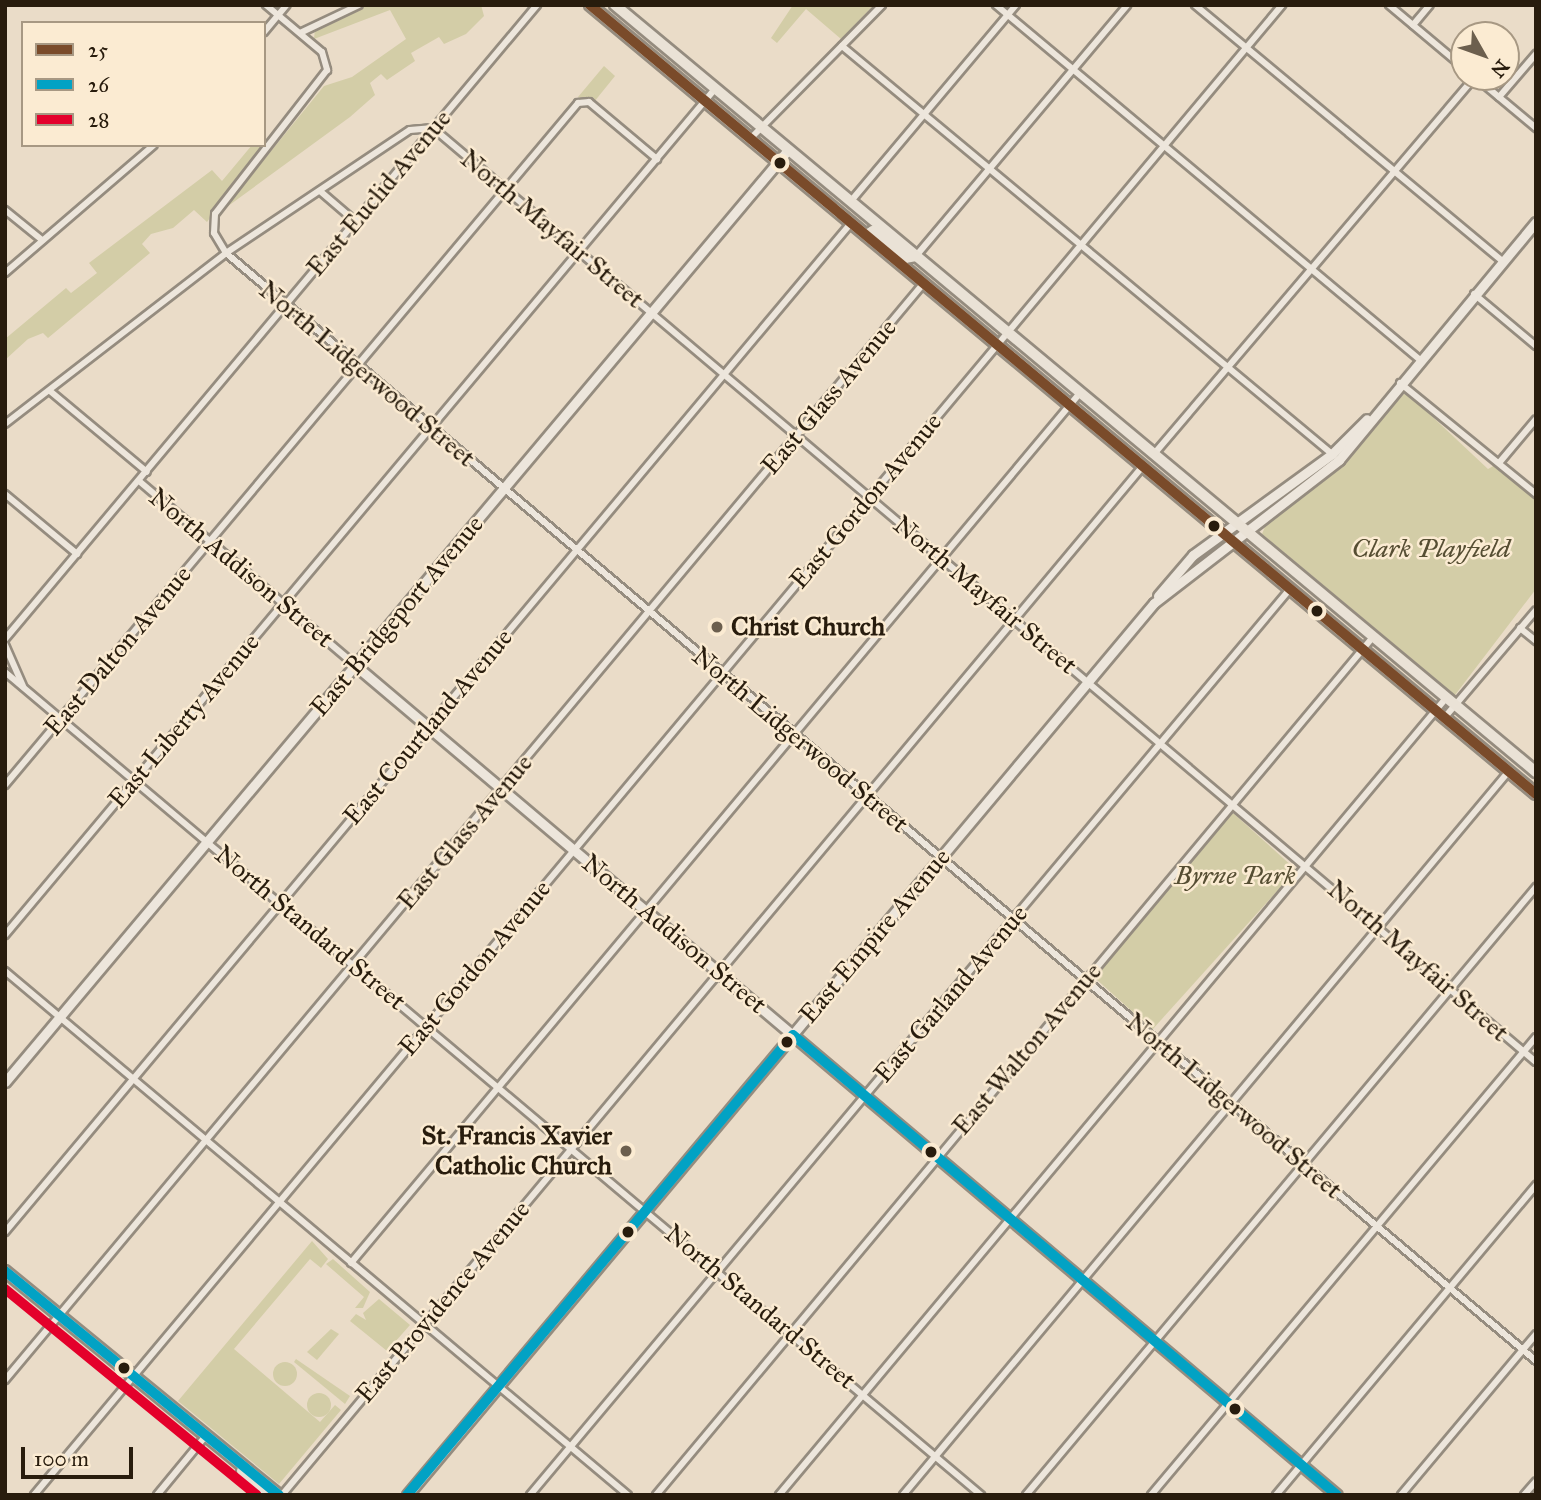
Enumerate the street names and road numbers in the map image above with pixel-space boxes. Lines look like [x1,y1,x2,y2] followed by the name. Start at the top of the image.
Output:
[300,103,458,283] street label: East Euclid Avenue
[454,143,650,315] street label: North Mayfair Street
[253,274,481,474] street label: North Lidgerwood Street
[755,313,903,481] street label: East Glass Avenue
[783,407,949,595] street label: East Gordon Avenue
[142,482,340,654] street label: North Addison Street
[304,509,490,723] street label: East Bridgeport Avenue
[887,509,1083,681] street label: North Mayfair Street
[38,560,198,742] street label: East Dalton Avenue
[337,623,519,831] street label: East Courtland Avenue
[102,627,266,815] street label: East Liberty Avenue
[686,640,914,840] street label: North Lidgerwood Street
[391,748,539,916] street label: East Glass Avenue
[208,839,412,1017] street label: North Standard Street
[793,842,957,1030] street label: East Empire Avenue
[575,848,773,1020] street label: North Addison Street
[392,874,558,1062] street label: East Gordon Avenue
[1321,874,1515,1048] street label: North Mayfair Street
[868,899,1034,1089] street label: East Garland Avenue
[946,956,1108,1142] street label: East Walton Avenue
[1120,1006,1348,1206] street label: North Lidgerwood Street
[349,1195,537,1409] street label: East Providence Avenue
[658,1218,862,1396] street label: North Standard Street

